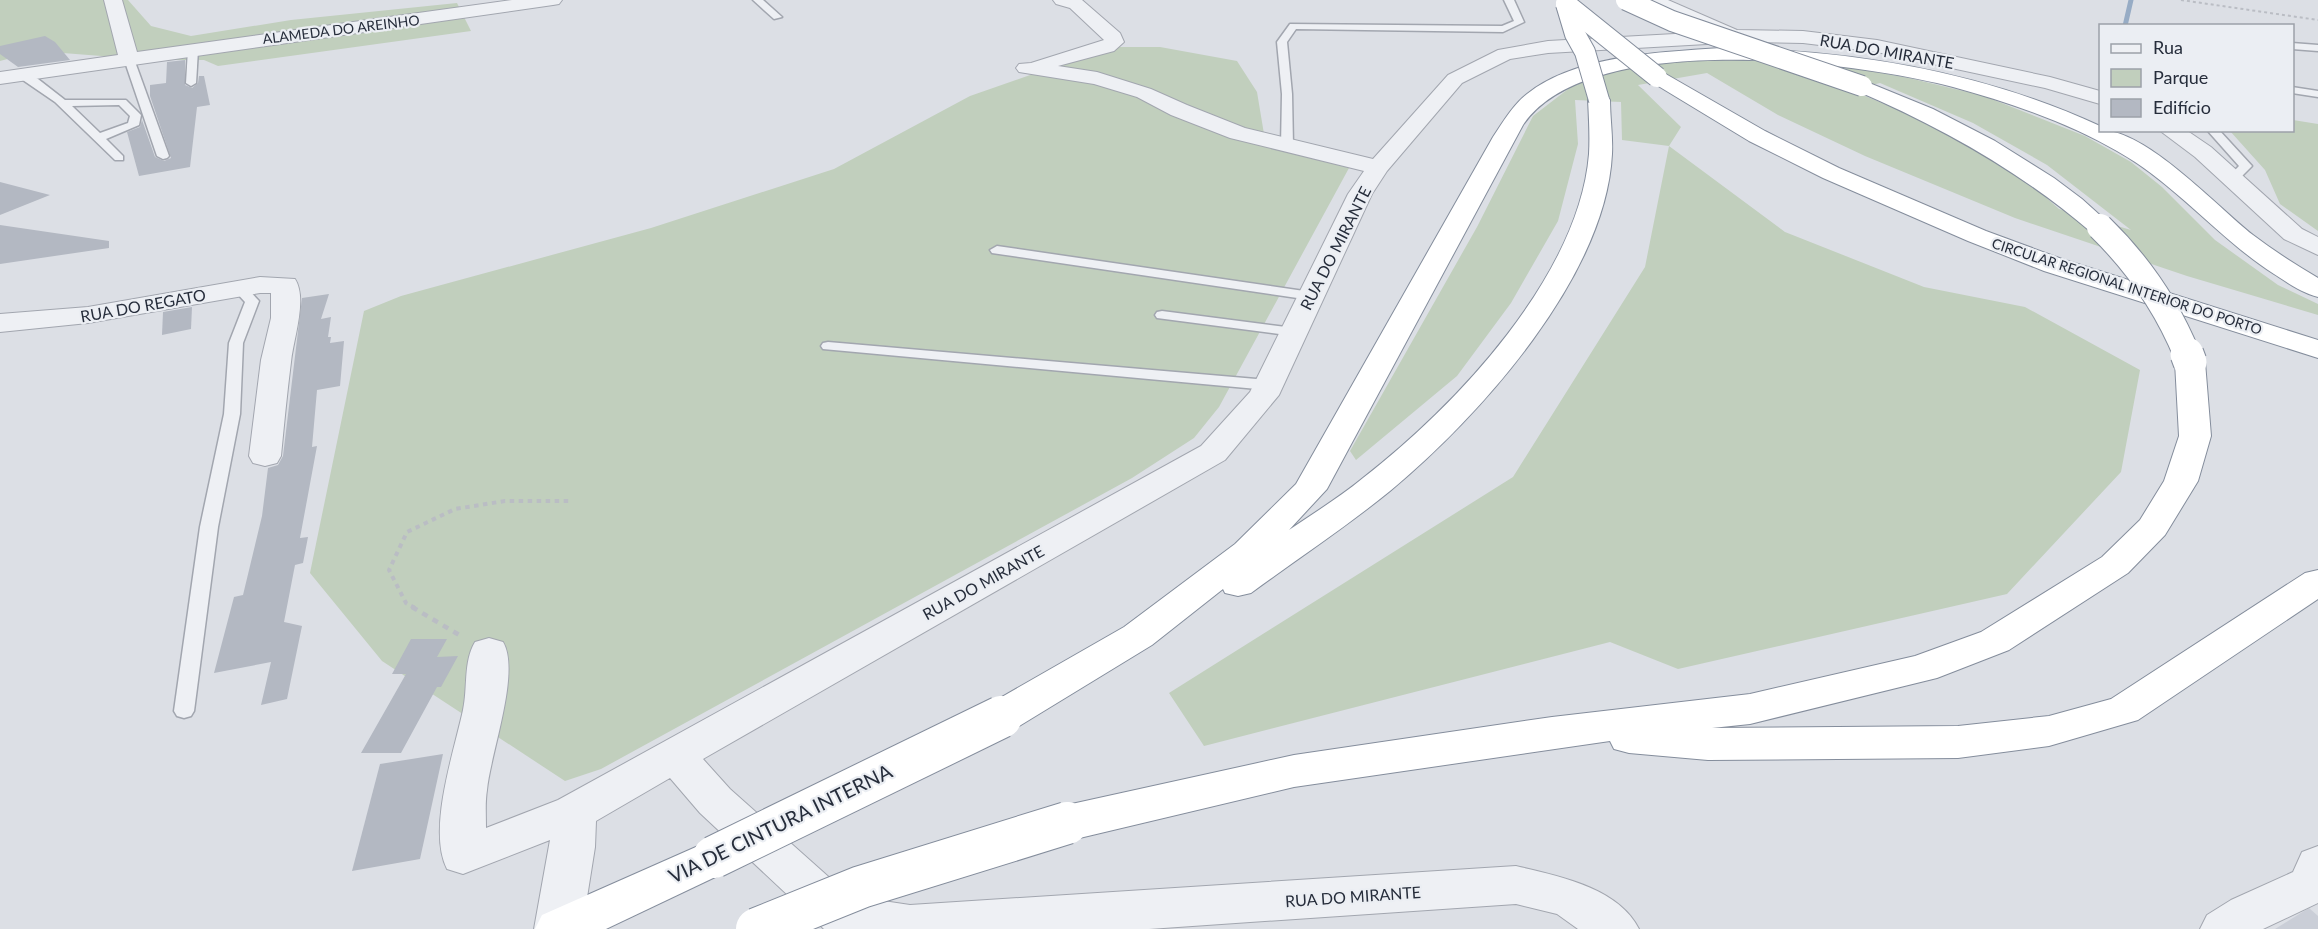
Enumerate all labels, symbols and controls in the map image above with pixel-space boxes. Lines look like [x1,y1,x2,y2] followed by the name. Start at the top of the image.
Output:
[262,11,420,47] street label: ALAMEDA DO AREINHO
[2099,24,2294,132] legend
[1818,30,1956,72] street label: RUA DO MIRANTE
[2153,36,2183,58] text: Rua
[2153,66,2208,88] text: Parque
[2153,96,2211,118] text: Edifício
[1296,183,1374,313] street label: RUA DO MIRANTE
[1990,234,2264,338] street label: CIRCULAR REGIONAL INTERIOR DO PORTO
[79,285,207,325] street label: RUA DO REGATO
[919,541,1047,623] street label: RUA DO MIRANTE
[664,758,896,888] street label: VIA DE CINTURA INTERNA
[1284,882,1422,910] street label: RUA DO MIRANTE

